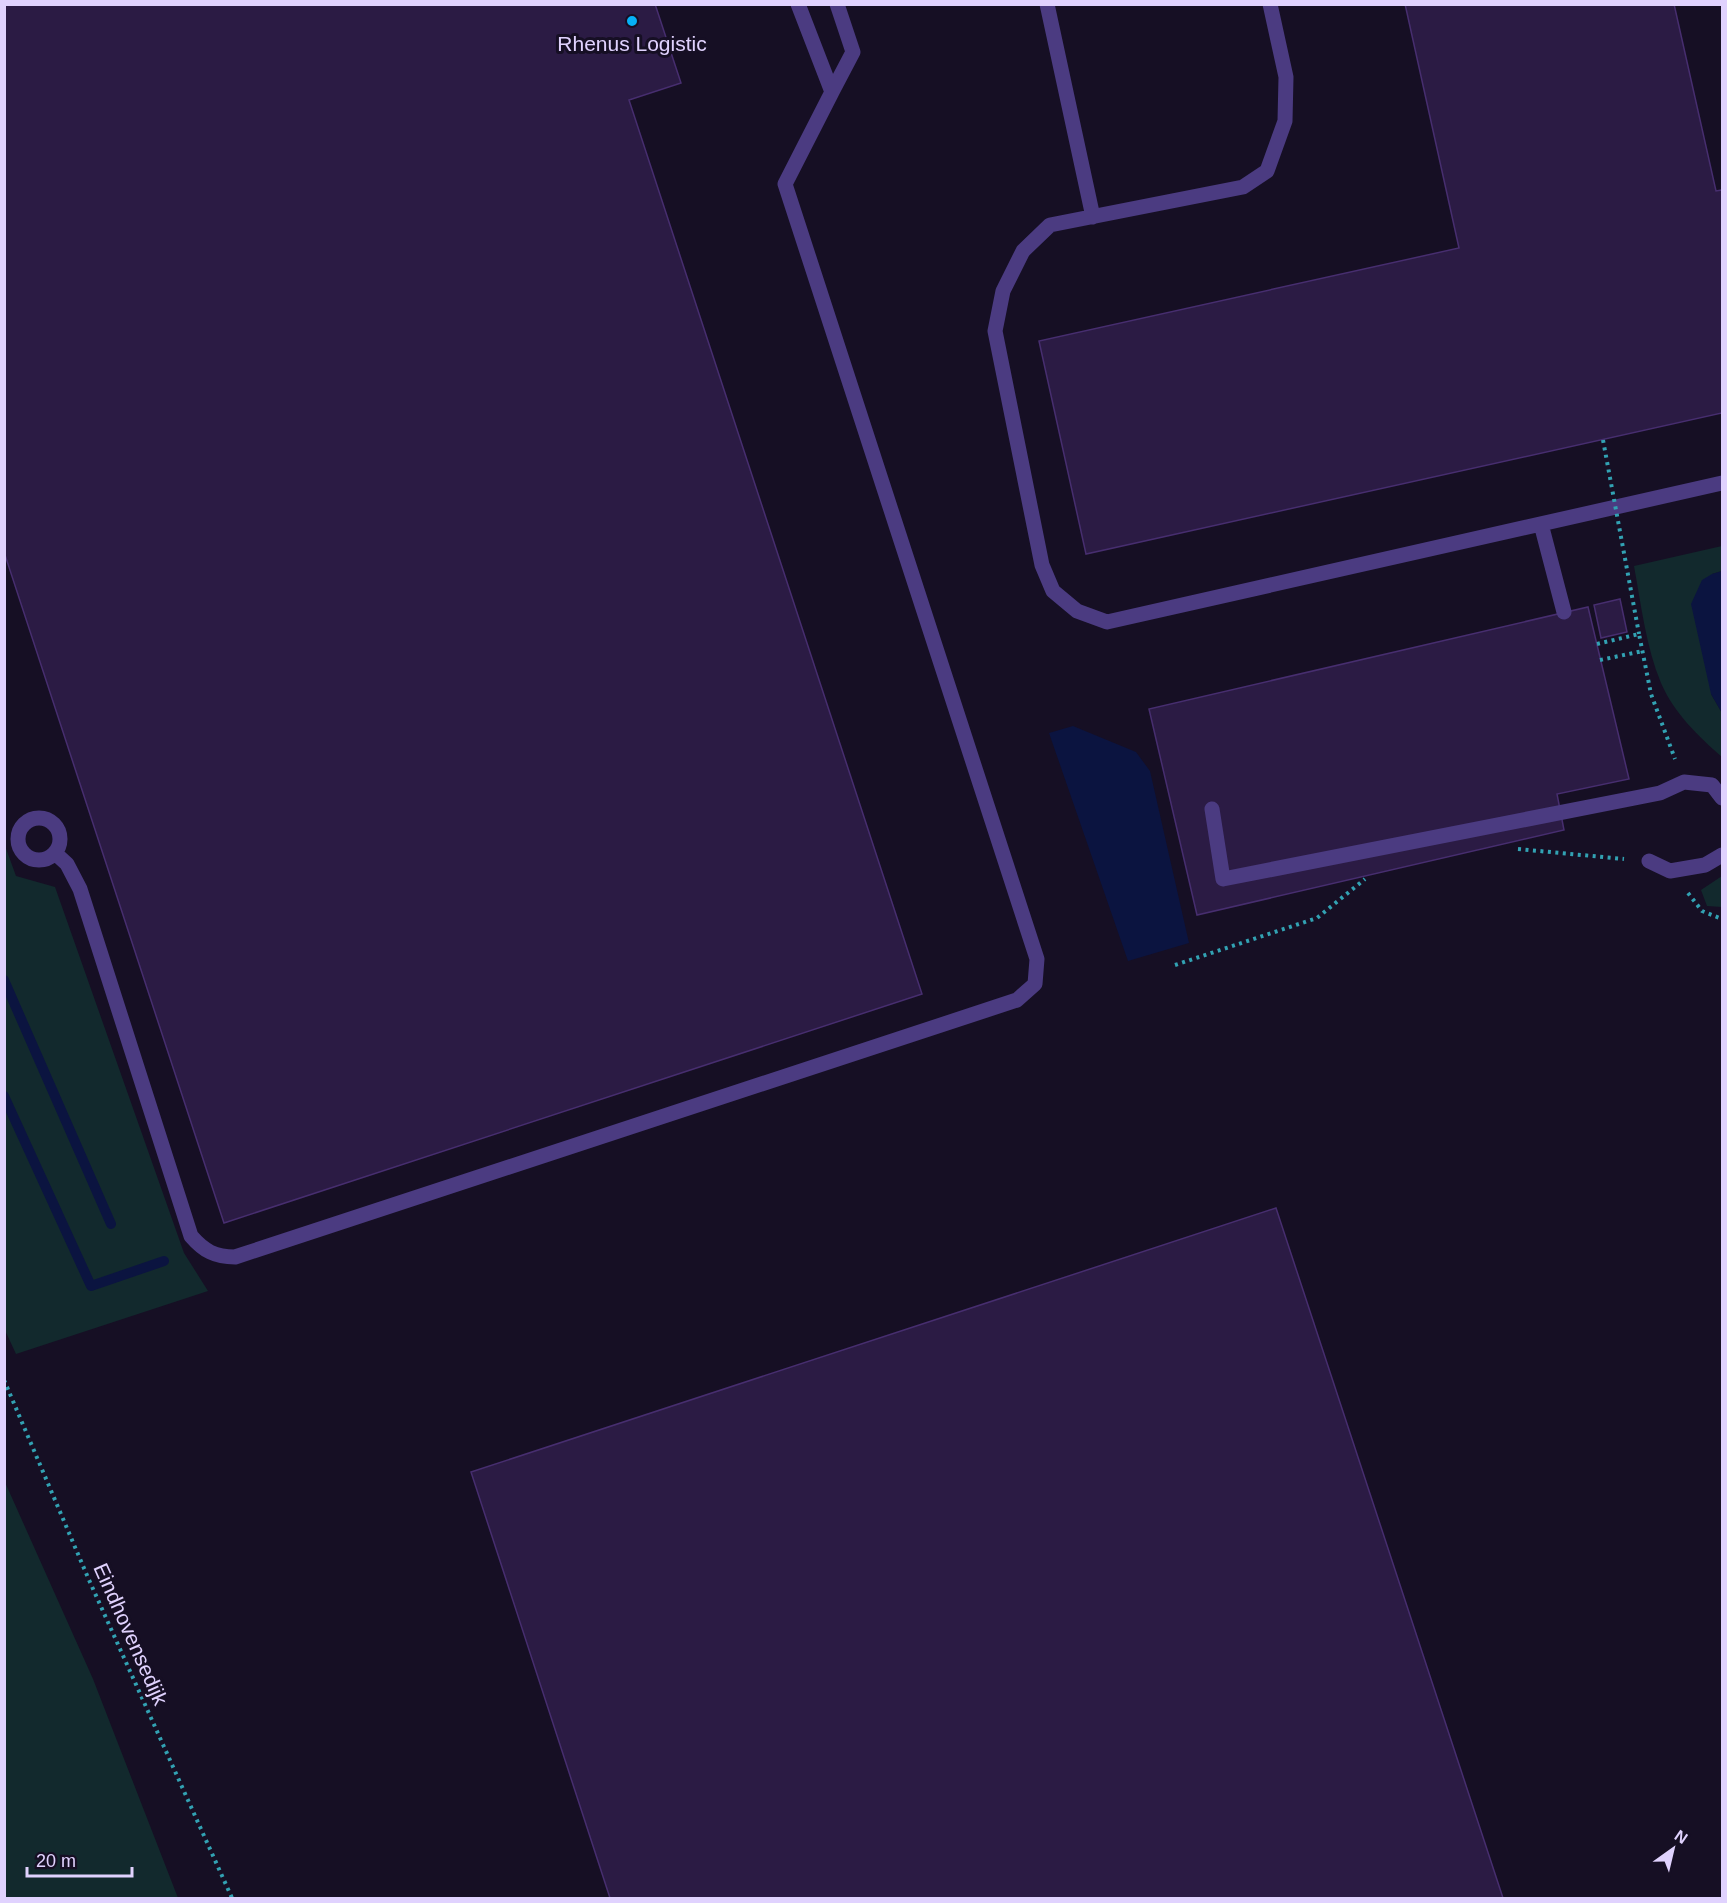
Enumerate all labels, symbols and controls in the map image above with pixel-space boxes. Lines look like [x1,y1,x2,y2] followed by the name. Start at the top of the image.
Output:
[625,14,639,28] marker: Rhenus Logistic
[557,32,707,55] place label: Rhenus Logistic
[89,1559,173,1709] street label: Eindhovensedijk
[1643,1819,1703,1879] north arrow
[1672,1827,1691,1847] text: N
[27,1840,132,1878] scale bar
[36,1851,76,1871] text: 20 m

